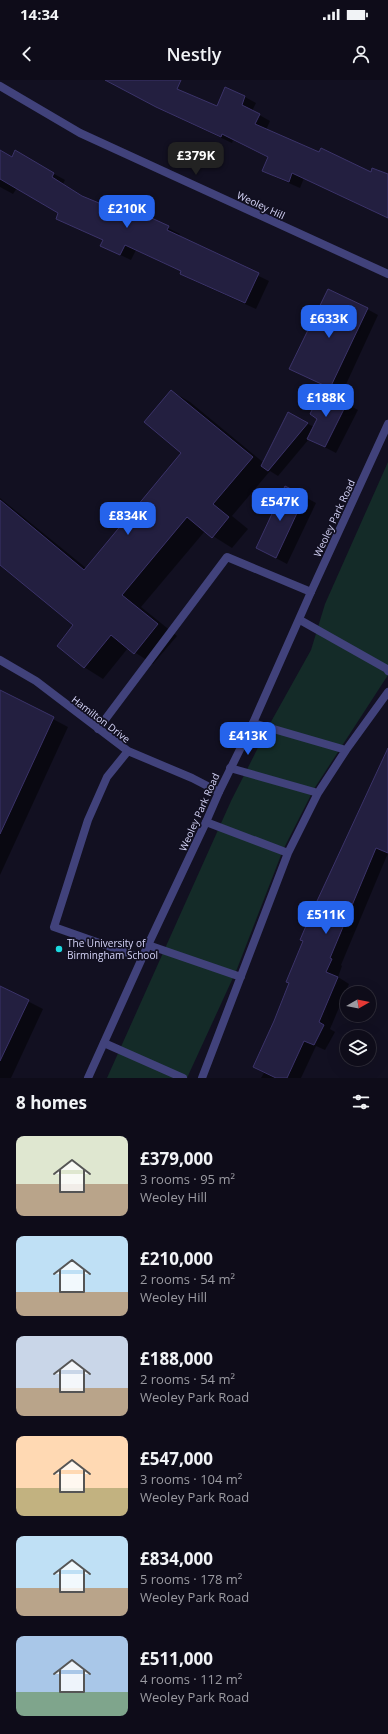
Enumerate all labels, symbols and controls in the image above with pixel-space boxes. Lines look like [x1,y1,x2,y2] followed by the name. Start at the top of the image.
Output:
[20,4,59,24] text: 14:34
[166,42,222,66] text: Nestly
[16,43,38,65] icon: back
[350,43,372,65] icon: person
[168,142,224,176] pin: £379K
[177,146,215,164] text: £379K
[235,188,287,222] street label: Weoley Hill
[99,195,155,229] pin: £210K
[108,199,146,217] text: £210K
[301,305,357,339] pin: £633K
[310,309,348,327] text: £633K
[298,384,354,418] pin: £188K
[307,388,345,406] text: £188K
[310,477,358,559] street label: Weoley Park Road
[252,488,308,522] pin: £547K
[261,492,299,510] text: £547K
[100,502,156,536] pin: £834K
[109,506,147,524] text: £834K
[69,692,133,746] street label: Hamilton Drive
[220,722,276,756] pin: £413K
[229,726,267,744] text: £413K
[176,771,222,853] street label: Weoley Park Road
[298,901,354,935] pin: £511K
[307,905,345,923] text: £511K
[67,936,158,962] place label: The University of Birmingham School
[54,944,64,954] marker: The University of Birmingham School
[340,986,376,1022] north arrow
[340,986,376,1066] map controls
[340,1030,376,1066] button: layers
[16,1091,87,1114] text: 8 homes
[350,1091,372,1113] icon: filters
[140,1147,213,1170] text: £379,000
[48,1152,96,1200] icon: home
[140,1170,235,1188] text: 3 rooms · 95 m²
[140,1188,207,1206] text: Weoley Hill
[140,1247,213,1270] text: £210,000
[48,1252,96,1300] icon: home
[140,1270,235,1288] text: 2 rooms · 54 m²
[140,1288,207,1306] text: Weoley Hill
[140,1347,213,1370] text: £188,000
[48,1352,96,1400] icon: home
[140,1370,235,1388] text: 2 rooms · 54 m²
[140,1388,249,1406] text: Weoley Park Road
[140,1447,213,1470] text: £547,000
[48,1452,96,1500] icon: home
[140,1470,242,1488] text: 3 rooms · 104 m²
[140,1488,249,1506] text: Weoley Park Road
[140,1547,213,1570] text: £834,000
[48,1552,96,1600] icon: home
[140,1570,242,1588] text: 5 rooms · 178 m²
[140,1588,249,1606] text: Weoley Park Road
[140,1647,213,1670] text: £511,000
[48,1652,96,1700] icon: home
[140,1670,242,1688] text: 4 rooms · 112 m²
[140,1688,249,1706] text: Weoley Park Road

